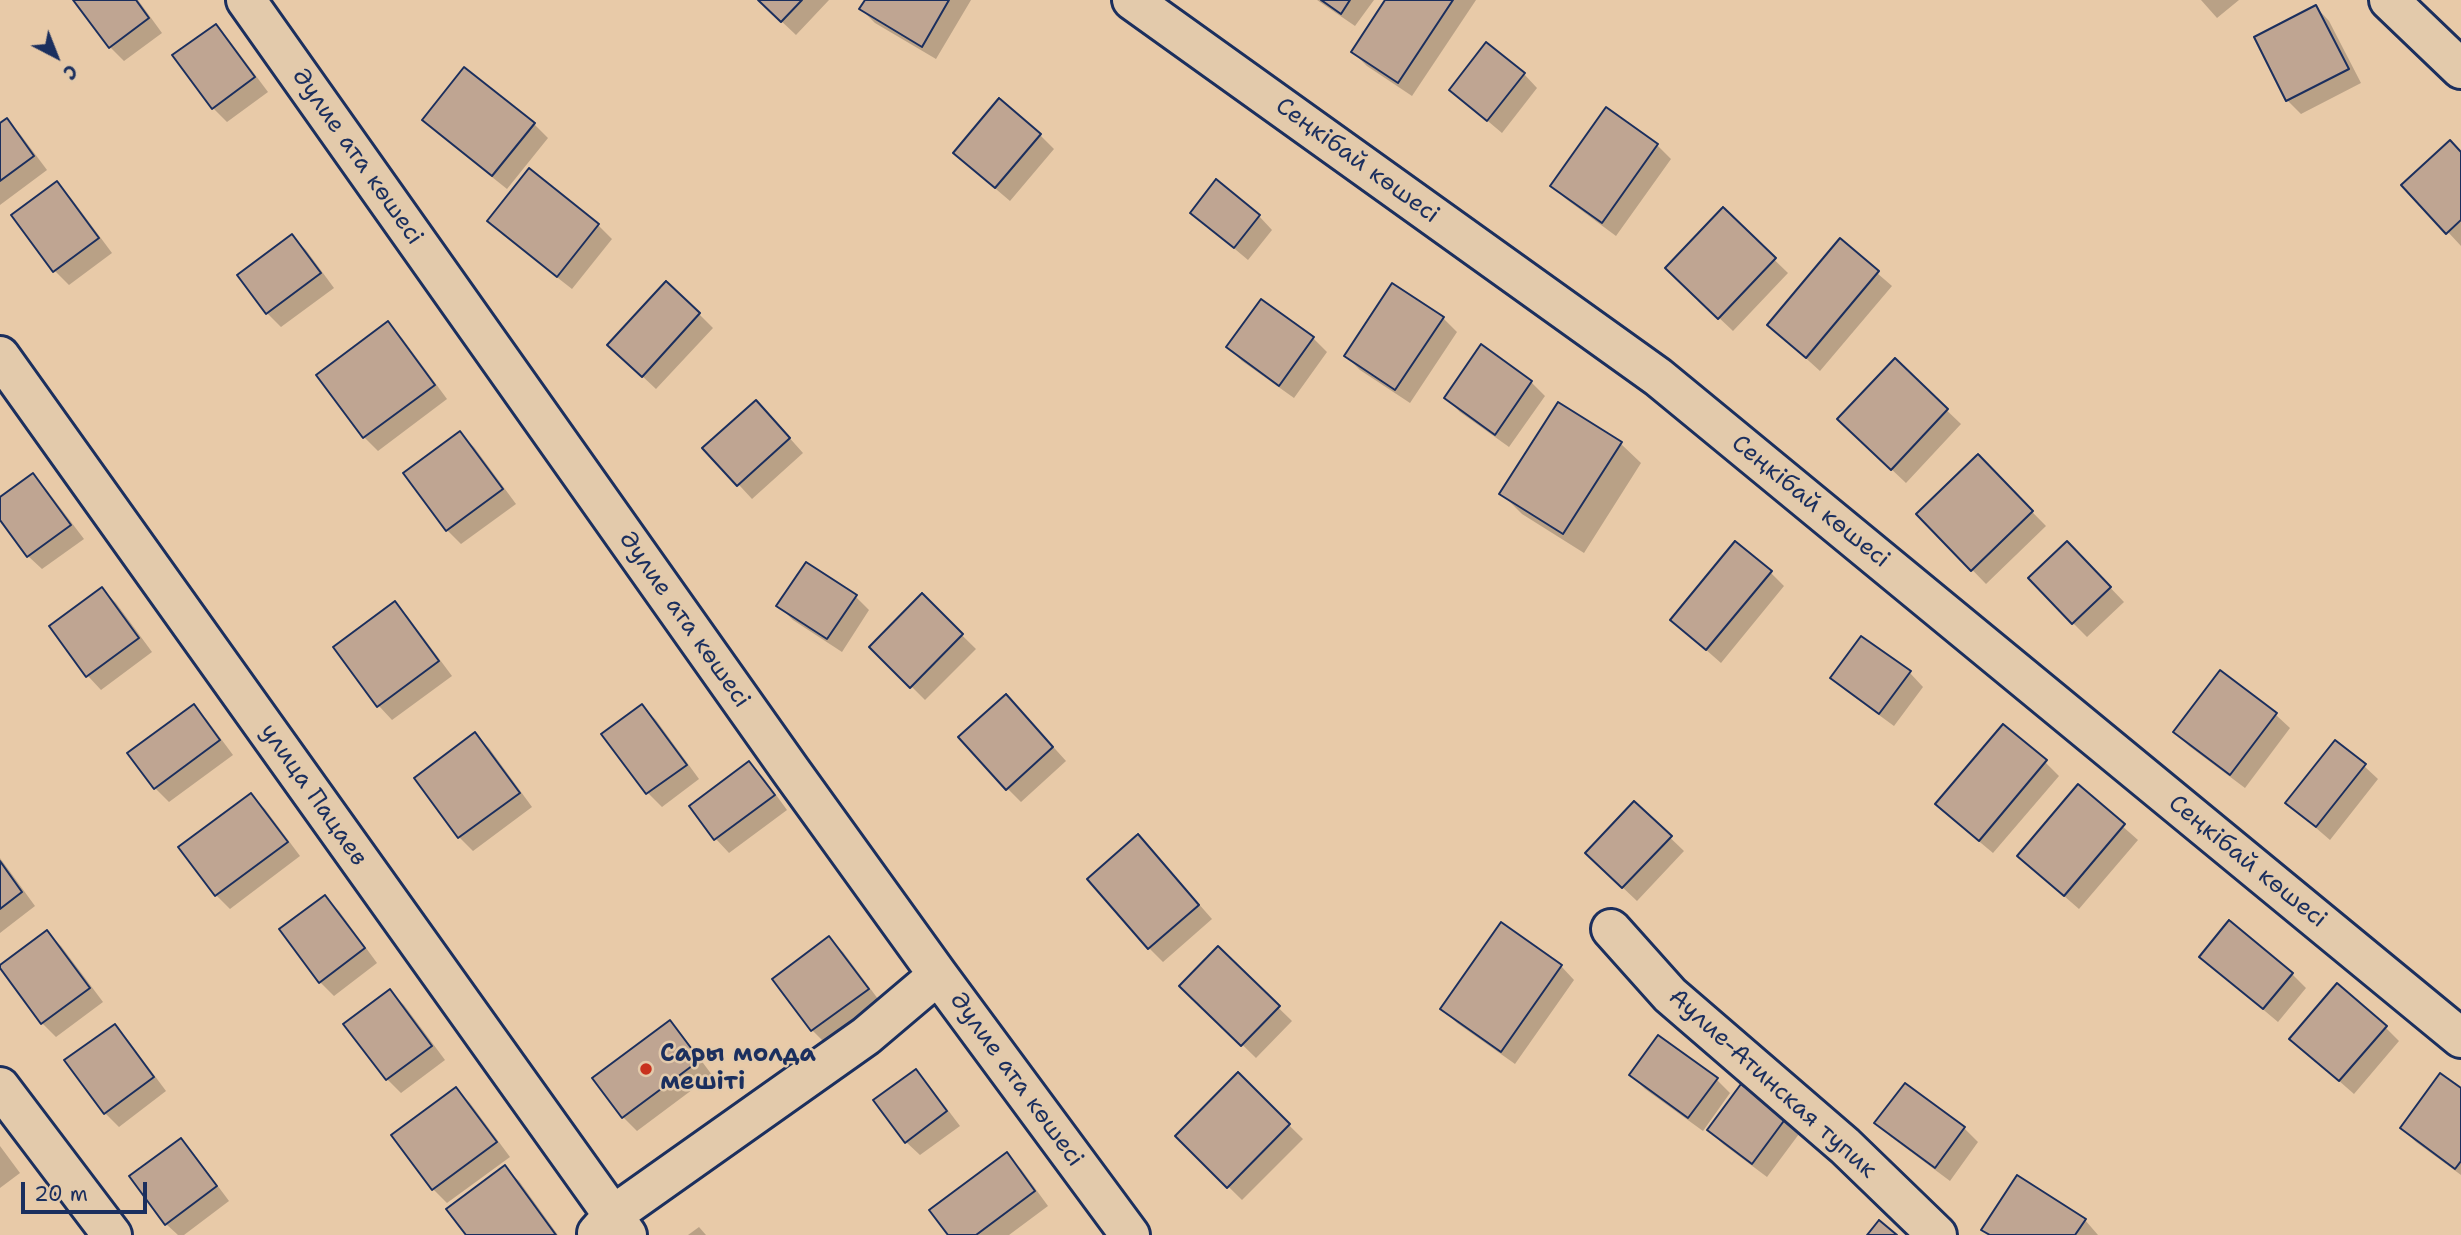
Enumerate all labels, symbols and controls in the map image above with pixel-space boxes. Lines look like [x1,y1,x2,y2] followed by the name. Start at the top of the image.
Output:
[21,21,91,91] north arrow
[58,59,83,85] text: С
[285,63,429,251] street label: Әулие ата көшесі
[1270,92,1444,230] street label: Сеңкібай көшесі
[1725,429,1895,575] street label: Сеңкібай көшесі
[612,526,756,714] street label: Әулие ата көшесі
[253,718,373,872] street label: улица Пацаев
[2162,789,2332,935] street label: Сеңкібай көшесі
[1662,983,1882,1185] street label: Аулие-Атинская тупик
[943,987,1089,1173] street label: Әулие ата көшесі
[660,1041,816,1097] place label: Сары молда мешіті
[638,1061,654,1077] marker: Сары молда мешіті
[24,1168,150,1212] scale bar
[34,1180,88,1208] text: 20 m

